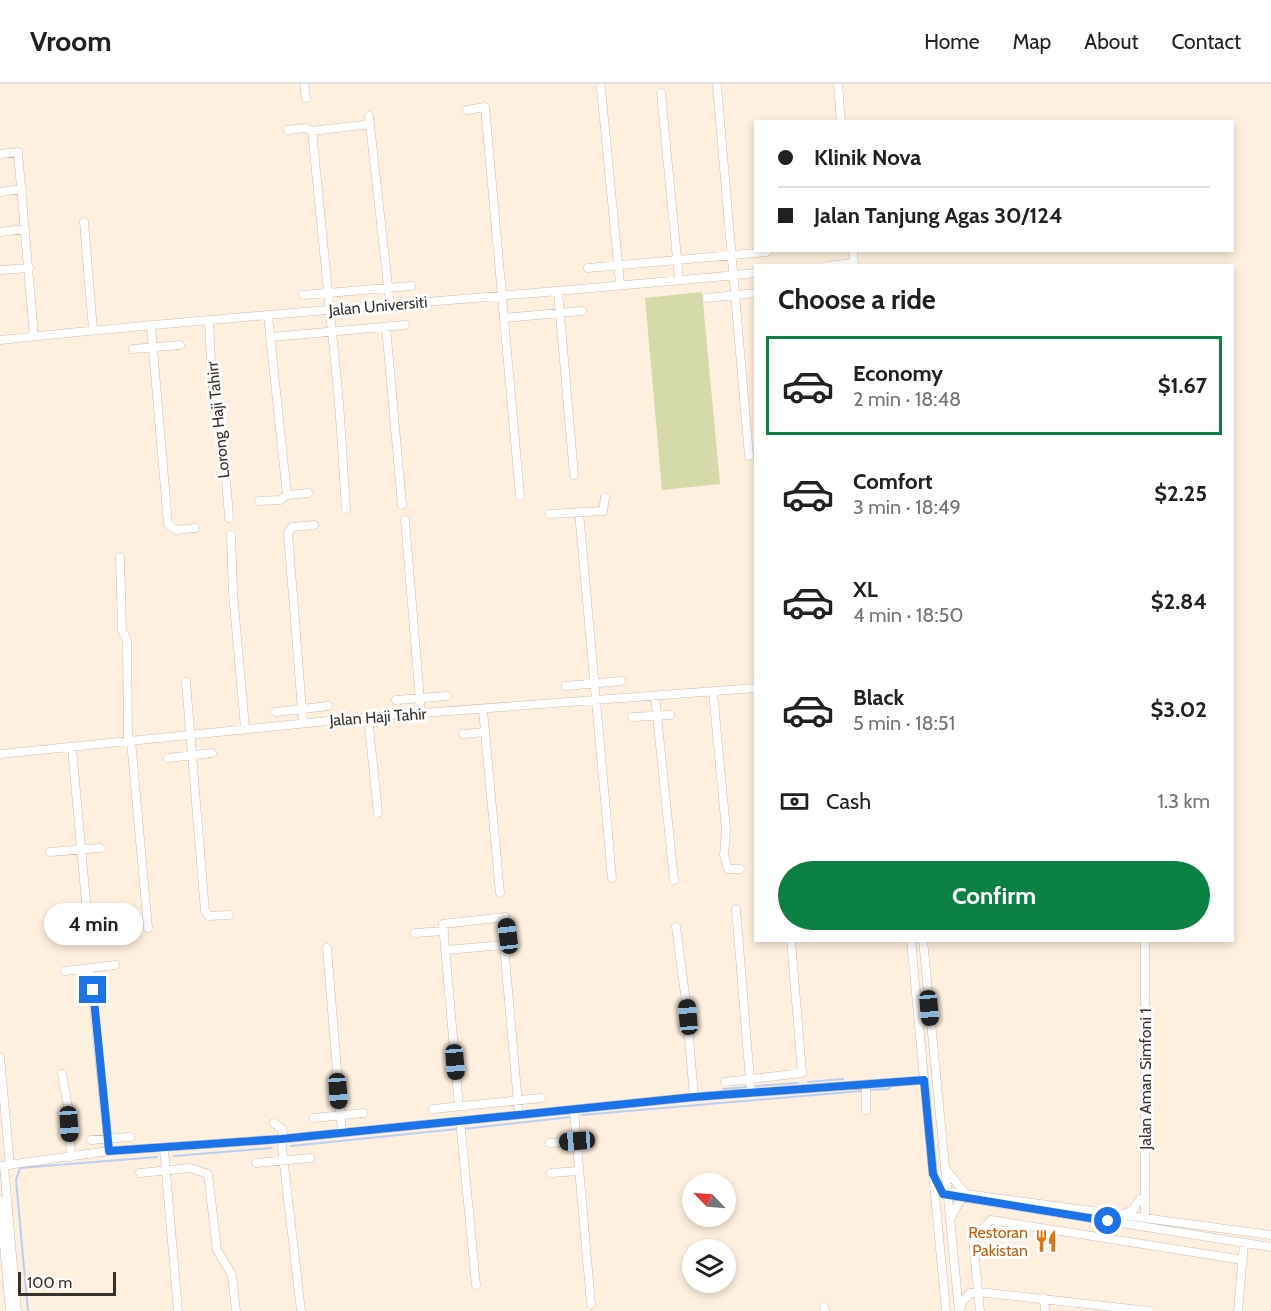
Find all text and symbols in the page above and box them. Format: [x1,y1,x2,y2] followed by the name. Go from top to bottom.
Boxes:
[30,24,112,58] text: Vroom
[924,29,980,54] text: Home
[1013,29,1051,54] text: Map
[1084,29,1138,54] text: About
[1171,29,1241,54] text: Contact
[814,144,921,171] text: Klinik Nova
[814,202,1063,229] text: Jalan Tanjung Agas 30/124
[778,283,936,316] text: Choose a ride
[327,292,428,320] street label: Jalan Universiti
[781,359,835,413] icon: car
[202,360,234,479] street label: Lorong Haji Tahirr
[853,360,943,387] text: Economy
[1158,372,1207,399] text: $1.67
[853,387,961,411] text: 2 min · 18:48
[781,467,835,521] icon: car
[853,468,932,495] text: Comfort
[1154,480,1207,507] text: $2.25
[853,495,961,519] text: 3 min · 18:49
[781,575,835,629] icon: car
[853,576,878,603] text: XL
[1151,588,1207,615] text: $2.84
[853,603,963,627] text: 4 min · 18:50
[781,683,835,737] icon: car
[853,684,904,711] text: Black
[1151,696,1207,723] text: $3.02
[328,704,428,730] street label: Jalan Haji Tahir
[853,711,955,735] text: 5 min · 18:51
[778,785,811,818] icon: cash
[826,788,871,815] text: Cash
[1158,789,1210,813] text: 1.3 km
[778,861,1210,930] button: Confirm
[44,903,142,945] callout: 4 min
[68,912,119,936] text: 4 min
[497,917,519,955] car
[79,976,106,1003] route end
[918,989,940,1027] car
[677,998,699,1036] car
[1136,1008,1155,1151] street label: Jalan Aman Simfoni 1
[444,1043,466,1081] car
[328,1072,348,1110] car
[59,1105,79,1143] car
[558,1131,596,1151] car
[682,1173,736,1227] north arrow
[682,1173,736,1293] map controls
[1094,1207,1121,1234] route start
[968,1223,1028,1260] place label: Restoran Pakistan
[1033,1228,1059,1254] restaurant icon: Restoran Pakistan
[682,1239,736,1293] button: layers
[18,1269,116,1296] scale bar
[27,1273,72,1292] text: 100 m

